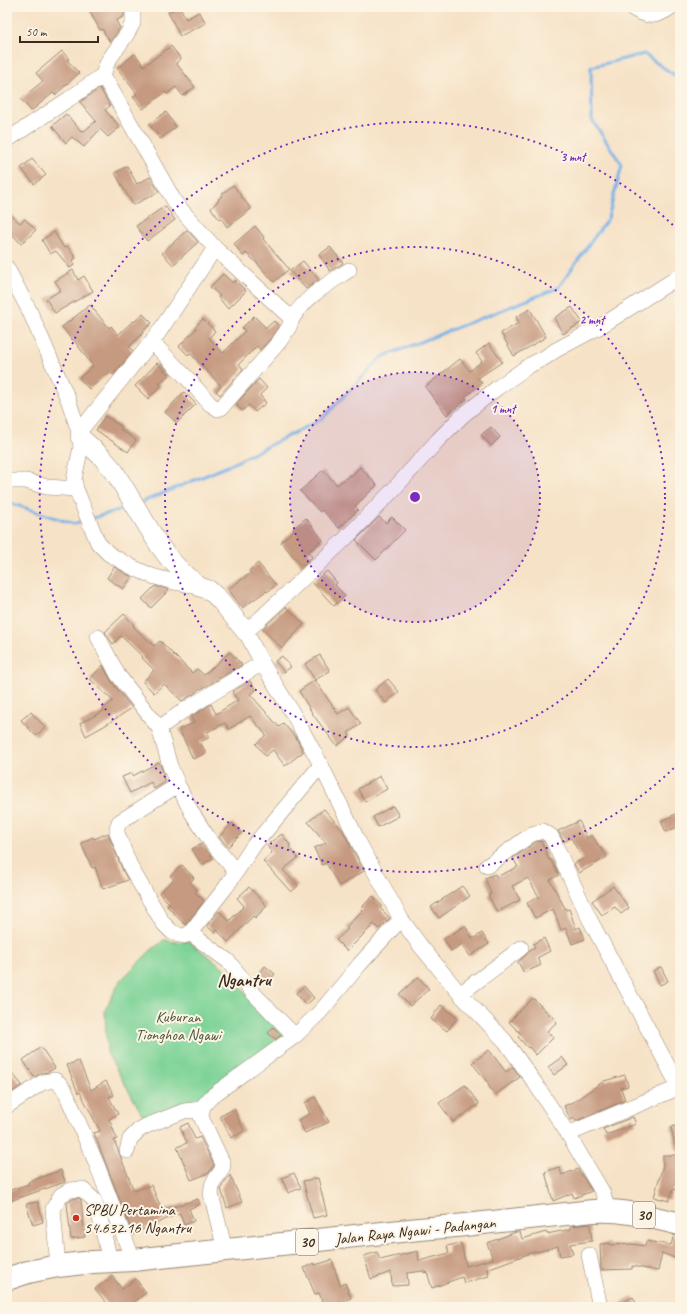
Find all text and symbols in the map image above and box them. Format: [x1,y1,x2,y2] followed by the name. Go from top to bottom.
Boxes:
[20,18,98,44] scale bar
[26,24,48,40] text: 50 m
[561,149,587,165] text: 3 mnt
[580,312,606,328] text: 2 mnt
[491,401,517,417] text: 1 mnt
[408,490,422,504] centre of rings
[217,969,273,991] district label: Ngantru
[135,1007,223,1045] park label: Kuburan Tionghoa Ngawi
[84,1200,192,1238] place label: SPBU Pertamina 54.632.16 Ngantru
[633,1202,655,1228] road number: 30
[71,1213,81,1223] marker: SPBU Pertamina 54.632.16 Ngantru
[333,1213,497,1249] street label: Jalan Raya Ngawi - Padangan
[296,1229,318,1255] road number: 30

